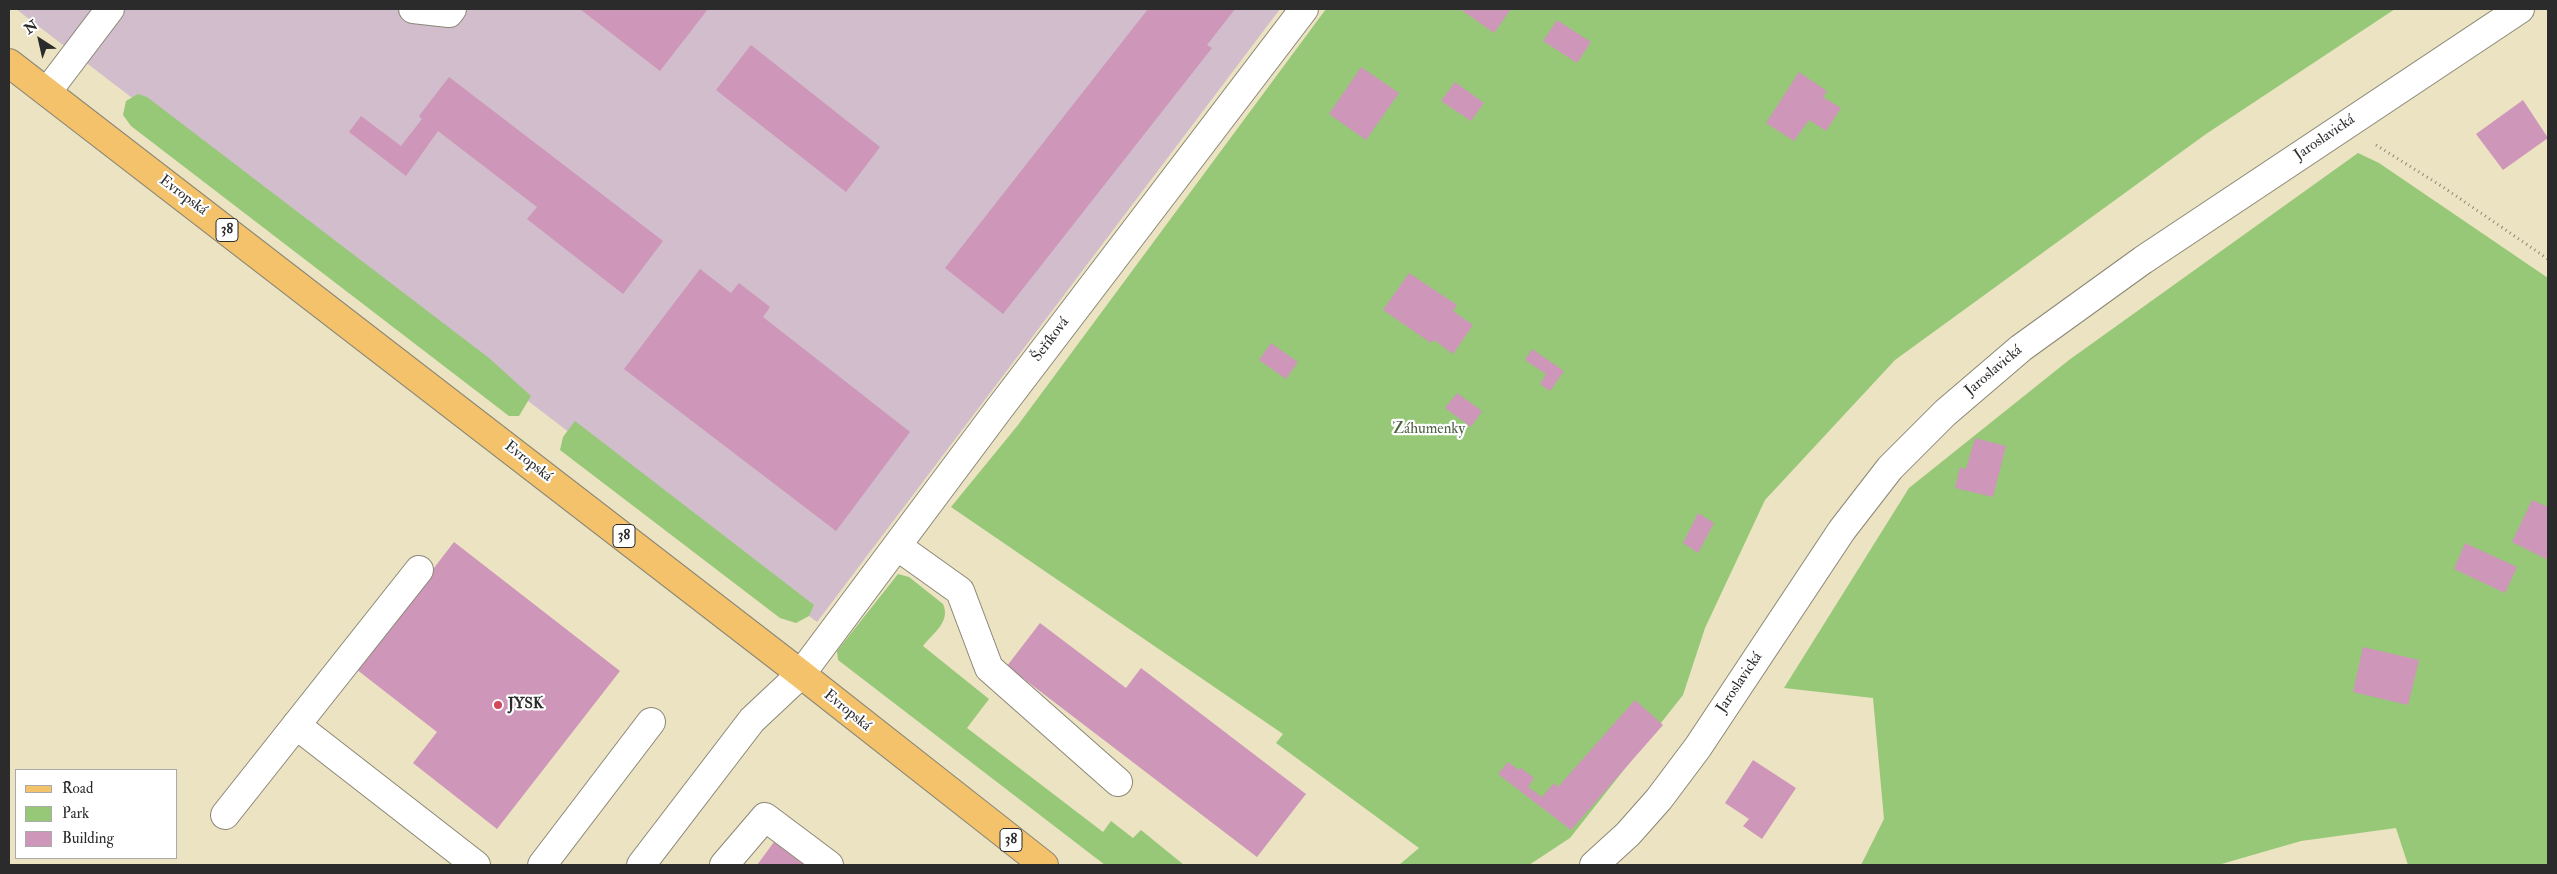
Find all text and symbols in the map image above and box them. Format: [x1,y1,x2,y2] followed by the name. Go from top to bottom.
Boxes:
[15,15,65,65] north arrow
[21,17,41,38] text: N
[2291,111,2359,165] street label: Jaroslavická
[155,172,211,220] street label: Evropská
[216,218,238,242] road number: 38
[1029,314,1073,366] street label: Šeříková
[1962,342,2026,400] street label: Jaroslavická
[1393,421,1465,439] park label: Záhumenky
[501,438,555,486] street label: Evropská
[613,524,635,548] road number: 38
[1713,649,1767,717] street label: Jaroslavická
[820,686,874,736] street label: Evropská
[508,696,543,714] place label: JYSK
[492,699,504,711] marker: JYSK
[15,769,178,859] legend
[62,779,93,798] text: Road
[62,804,89,823] text: Park
[1000,828,1022,852] road number: 38
[62,829,114,848] text: Building

